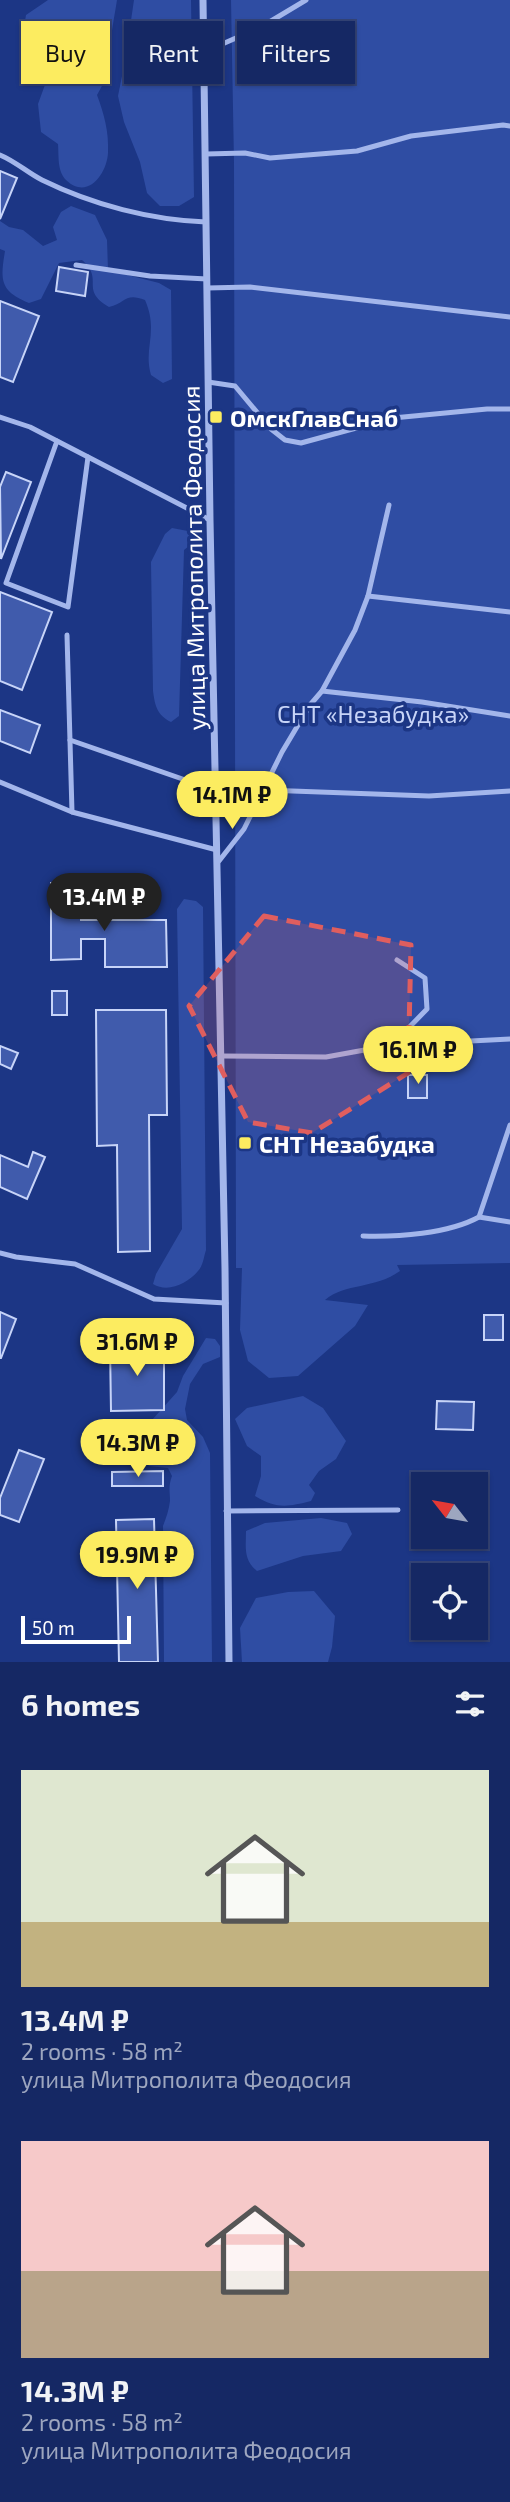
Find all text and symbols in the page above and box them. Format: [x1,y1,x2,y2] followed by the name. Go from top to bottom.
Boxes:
[21,21,110,84] chip: Buy
[124,21,223,84] chip: Rent
[237,21,355,84] chip: Filters
[175,385,212,731] street label: улица Митрополита Феодосия
[230,403,398,432] place label: ОмскГлавСнаб
[208,409,224,425] marker: ОмскГлавСнаб
[277,699,469,729] park label: СНТ «Незабудка»
[167,772,297,831] pin: 14.1M ₽
[193,780,271,808] text: 14.1M ₽
[39,874,169,933] pin: 13.4M ₽
[63,882,145,910] text: 13.4M ₽
[353,1026,483,1086] pin: 16.1M ₽
[379,1035,457,1063] text: 16.1M ₽
[259,1129,435,1158] place label: СНТ Незабудка
[237,1135,253,1151] marker: СНТ Незабудка
[72,1318,202,1378] pin: 31.6M ₽
[96,1327,178,1355] text: 31.6M ₽
[73,1420,203,1479] pin: 14.3M ₽
[97,1428,179,1456] text: 14.3M ₽
[411,1472,488,1549] north arrow
[411,1472,488,1640] map controls
[72,1532,202,1591] pin: 19.9M ₽
[96,1540,178,1568] text: 19.9M ₽
[411,1563,488,1640] button: locate
[21,1613,131,1645] scale bar
[32,1616,75,1639] text: 50 m
[451,1685,489,1723] icon: filters
[21,1686,140,1722] text: 6 homes
[192,1816,318,1942] icon: home
[21,2001,129,2037] text: 13.4M ₽
[21,2037,183,2065] text: 2 rooms · 58 m²
[21,2065,352,2093] text: улица Митрополита Феодосия
[192,2187,318,2313] icon: home
[21,2372,129,2408] text: 14.3M ₽
[21,2408,183,2436] text: 2 rooms · 58 m²
[21,2436,352,2464] text: улица Митрополита Феодосия

